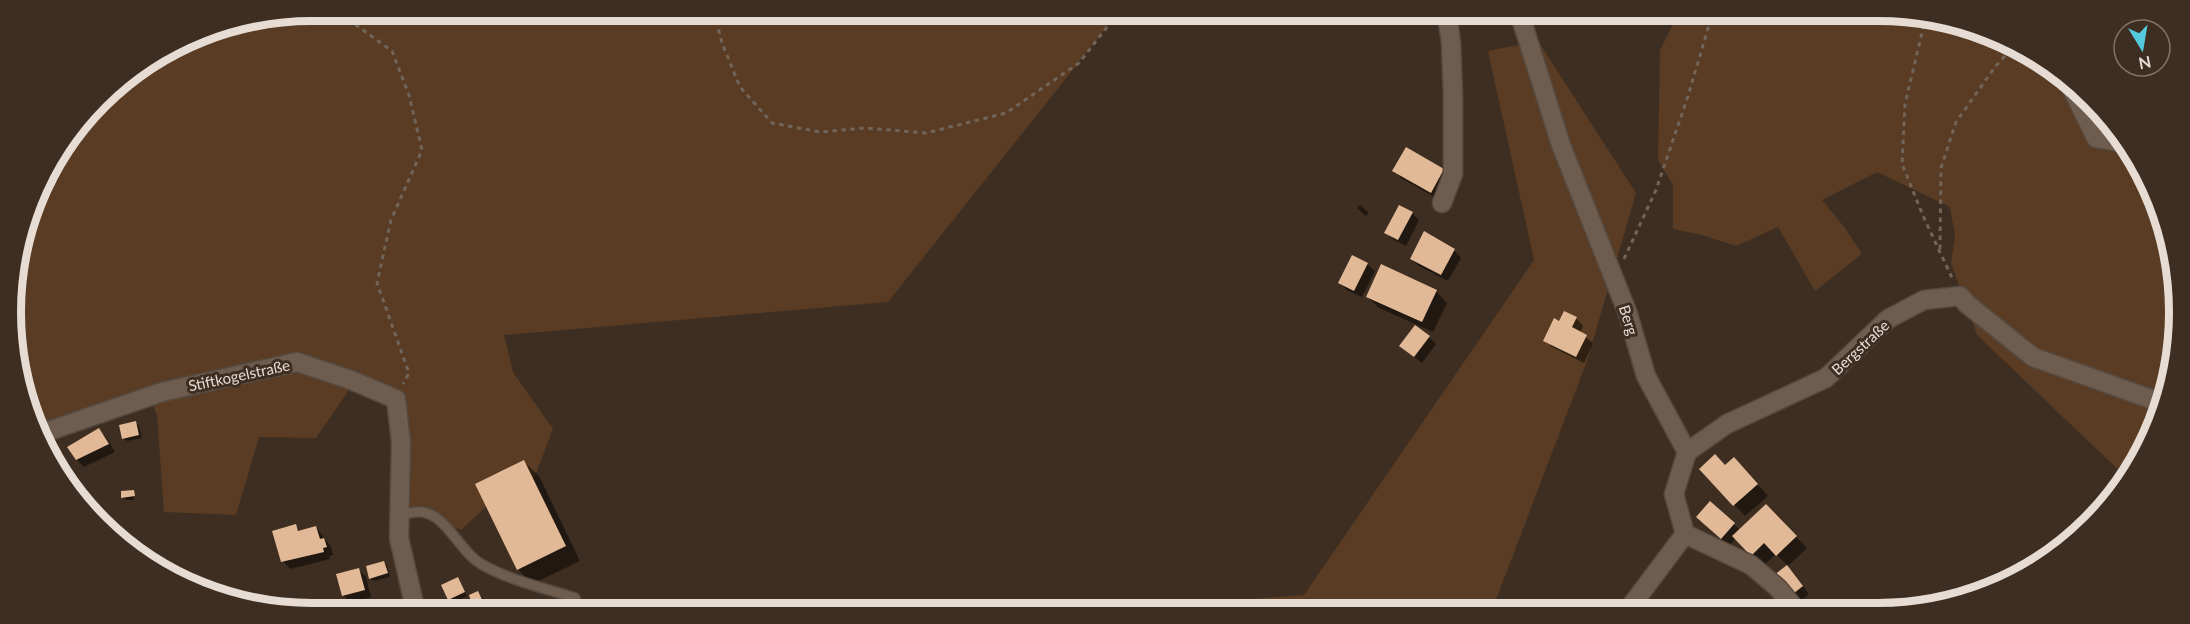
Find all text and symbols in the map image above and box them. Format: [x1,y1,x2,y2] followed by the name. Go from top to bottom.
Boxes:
[2112,18,2172,78] north arrow
[2137,53,2153,74] text: N
[1616,303,1642,338] street label: Berg
[1828,316,1892,378] street label: Bergstraße
[187,355,292,395] street label: Stiftkogelstraße

